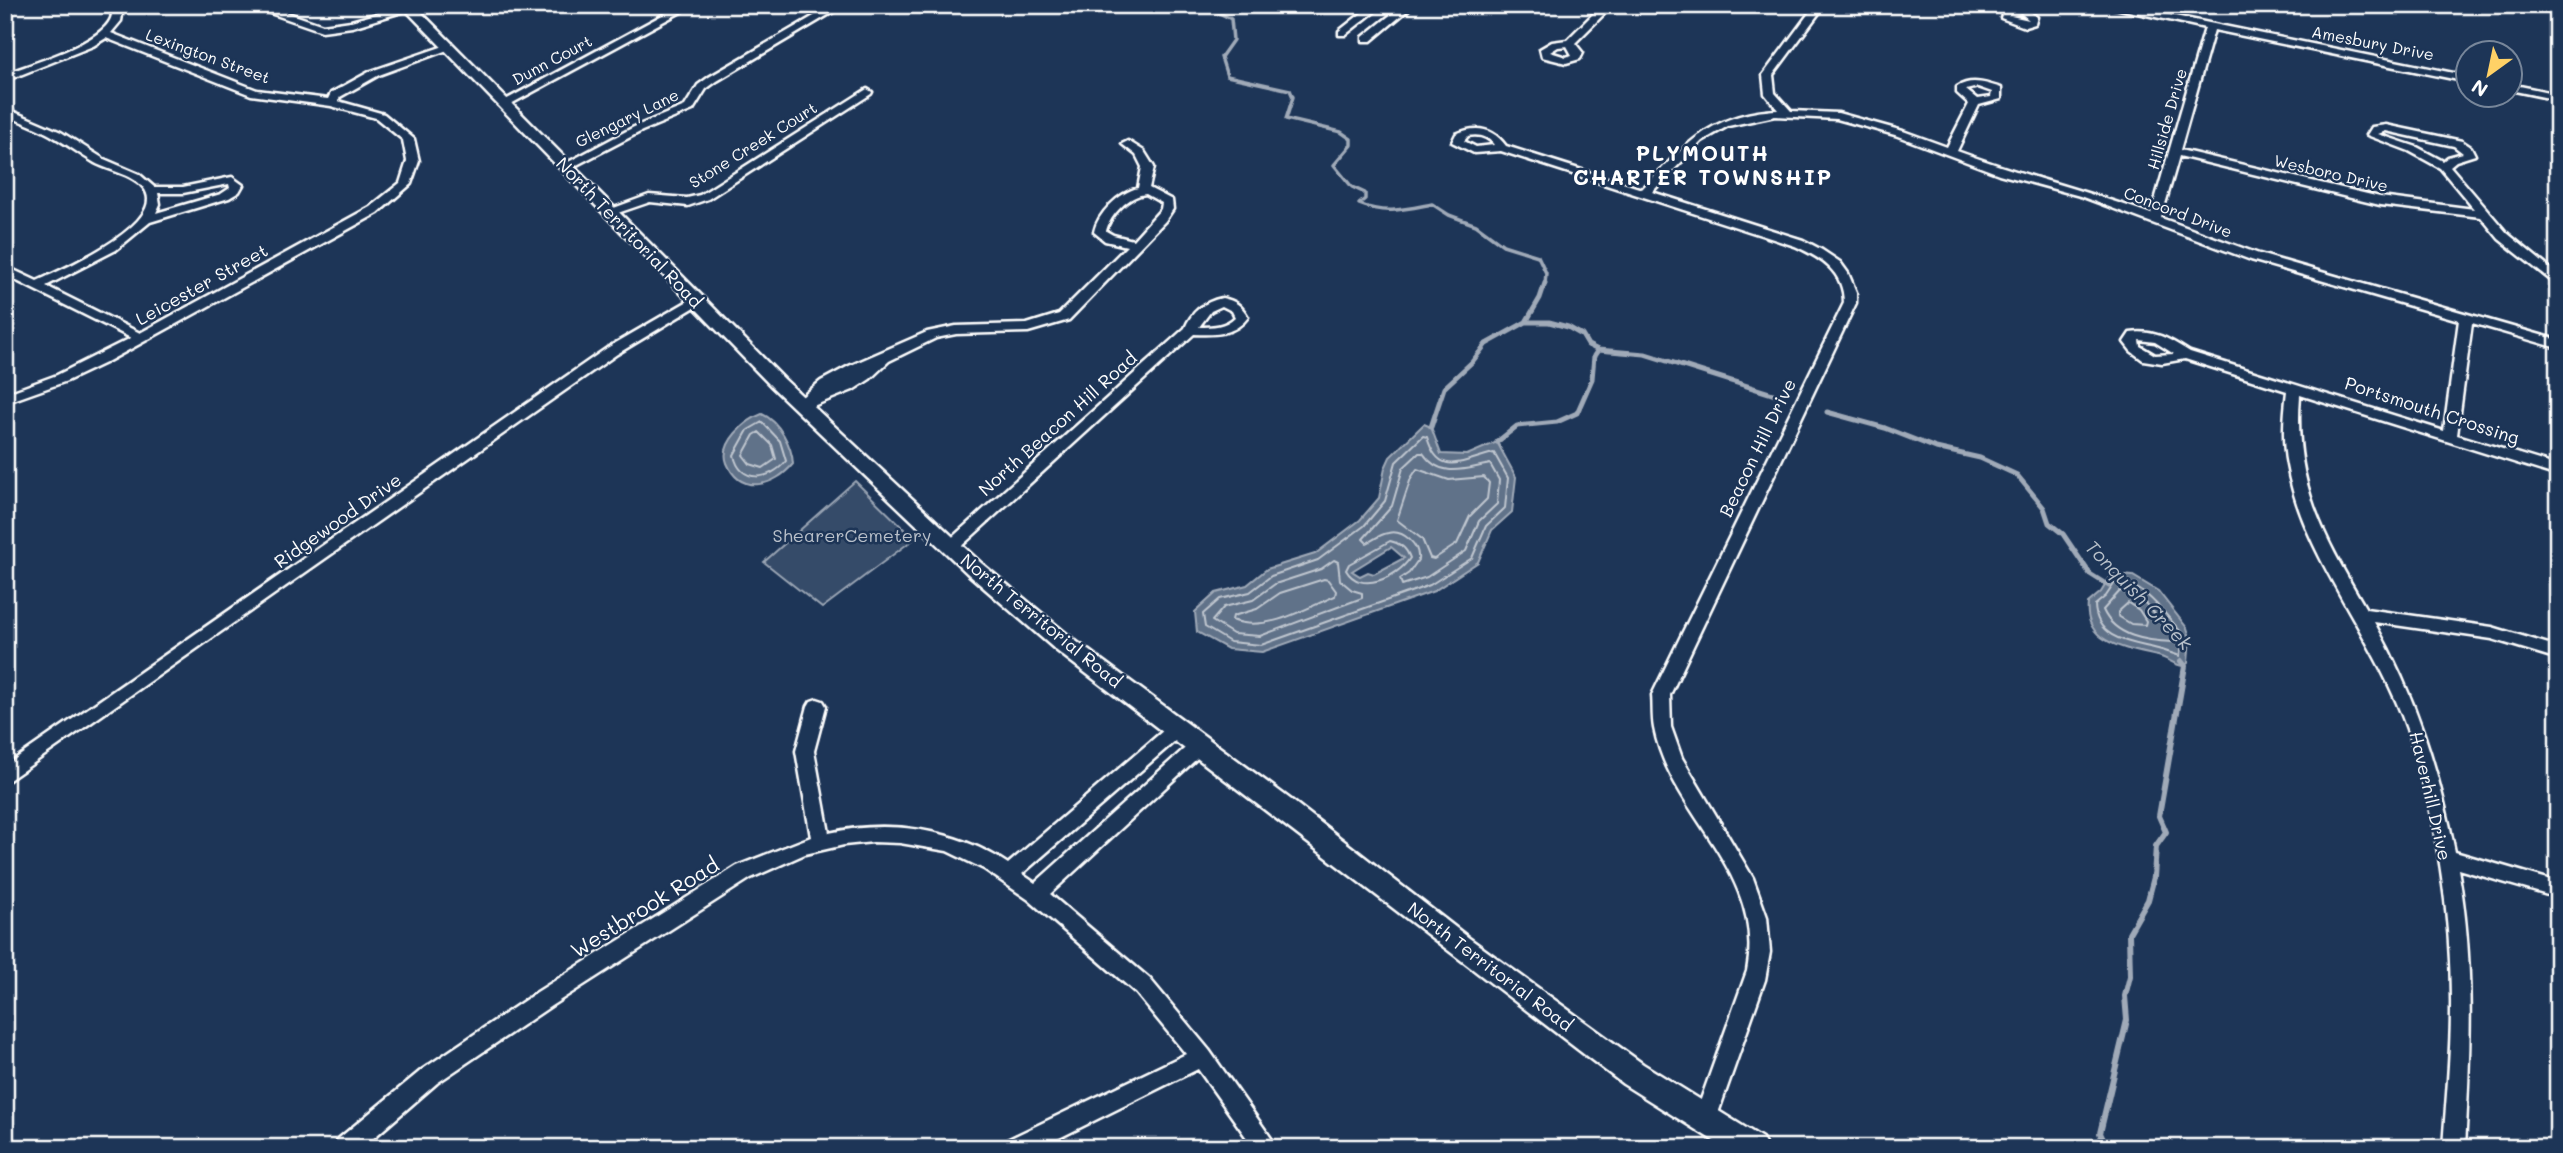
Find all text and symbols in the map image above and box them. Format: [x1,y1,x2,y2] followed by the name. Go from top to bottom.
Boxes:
[2310,20,2436,65] street label: Amesbury Drive
[143,23,273,88] street label: Lexington Street
[508,30,595,89] street label: Dunn Court
[2454,38,2524,108] north arrow
[2142,66,2191,172] street label: Hillside Drive
[2467,74,2492,103] text: N
[572,83,682,152] street label: Glengary Lane
[685,97,821,192] street label: Stone Creek Court
[1573,139,1833,190] district label: PLYMOUTH CHARTER TOWNSHIP
[2272,149,2390,196] street label: Wesboro Drive
[551,152,708,313] street label: North Territorial Road
[2121,181,2235,242] street label: Concord Drive
[131,238,272,330] street label: Leicester Street
[973,346,1142,501] street label: North Beacon Hill Road
[2342,371,2523,450] street label: Portsmouth Crossing
[1713,374,1801,521] street label: Beacon Hill Drive
[269,467,406,573] street label: Ridgewood Drive
[773,523,931,547] park label: ShearerCemetery
[2081,534,2199,656] water label: Tonquish Creek
[956,548,1127,693] street label: North Territorial Road
[2404,729,2457,863] street label: Haverhill Drive
[565,850,723,963] street label: Westbrook Road
[1403,896,1578,1036] street label: North Territorial Road

